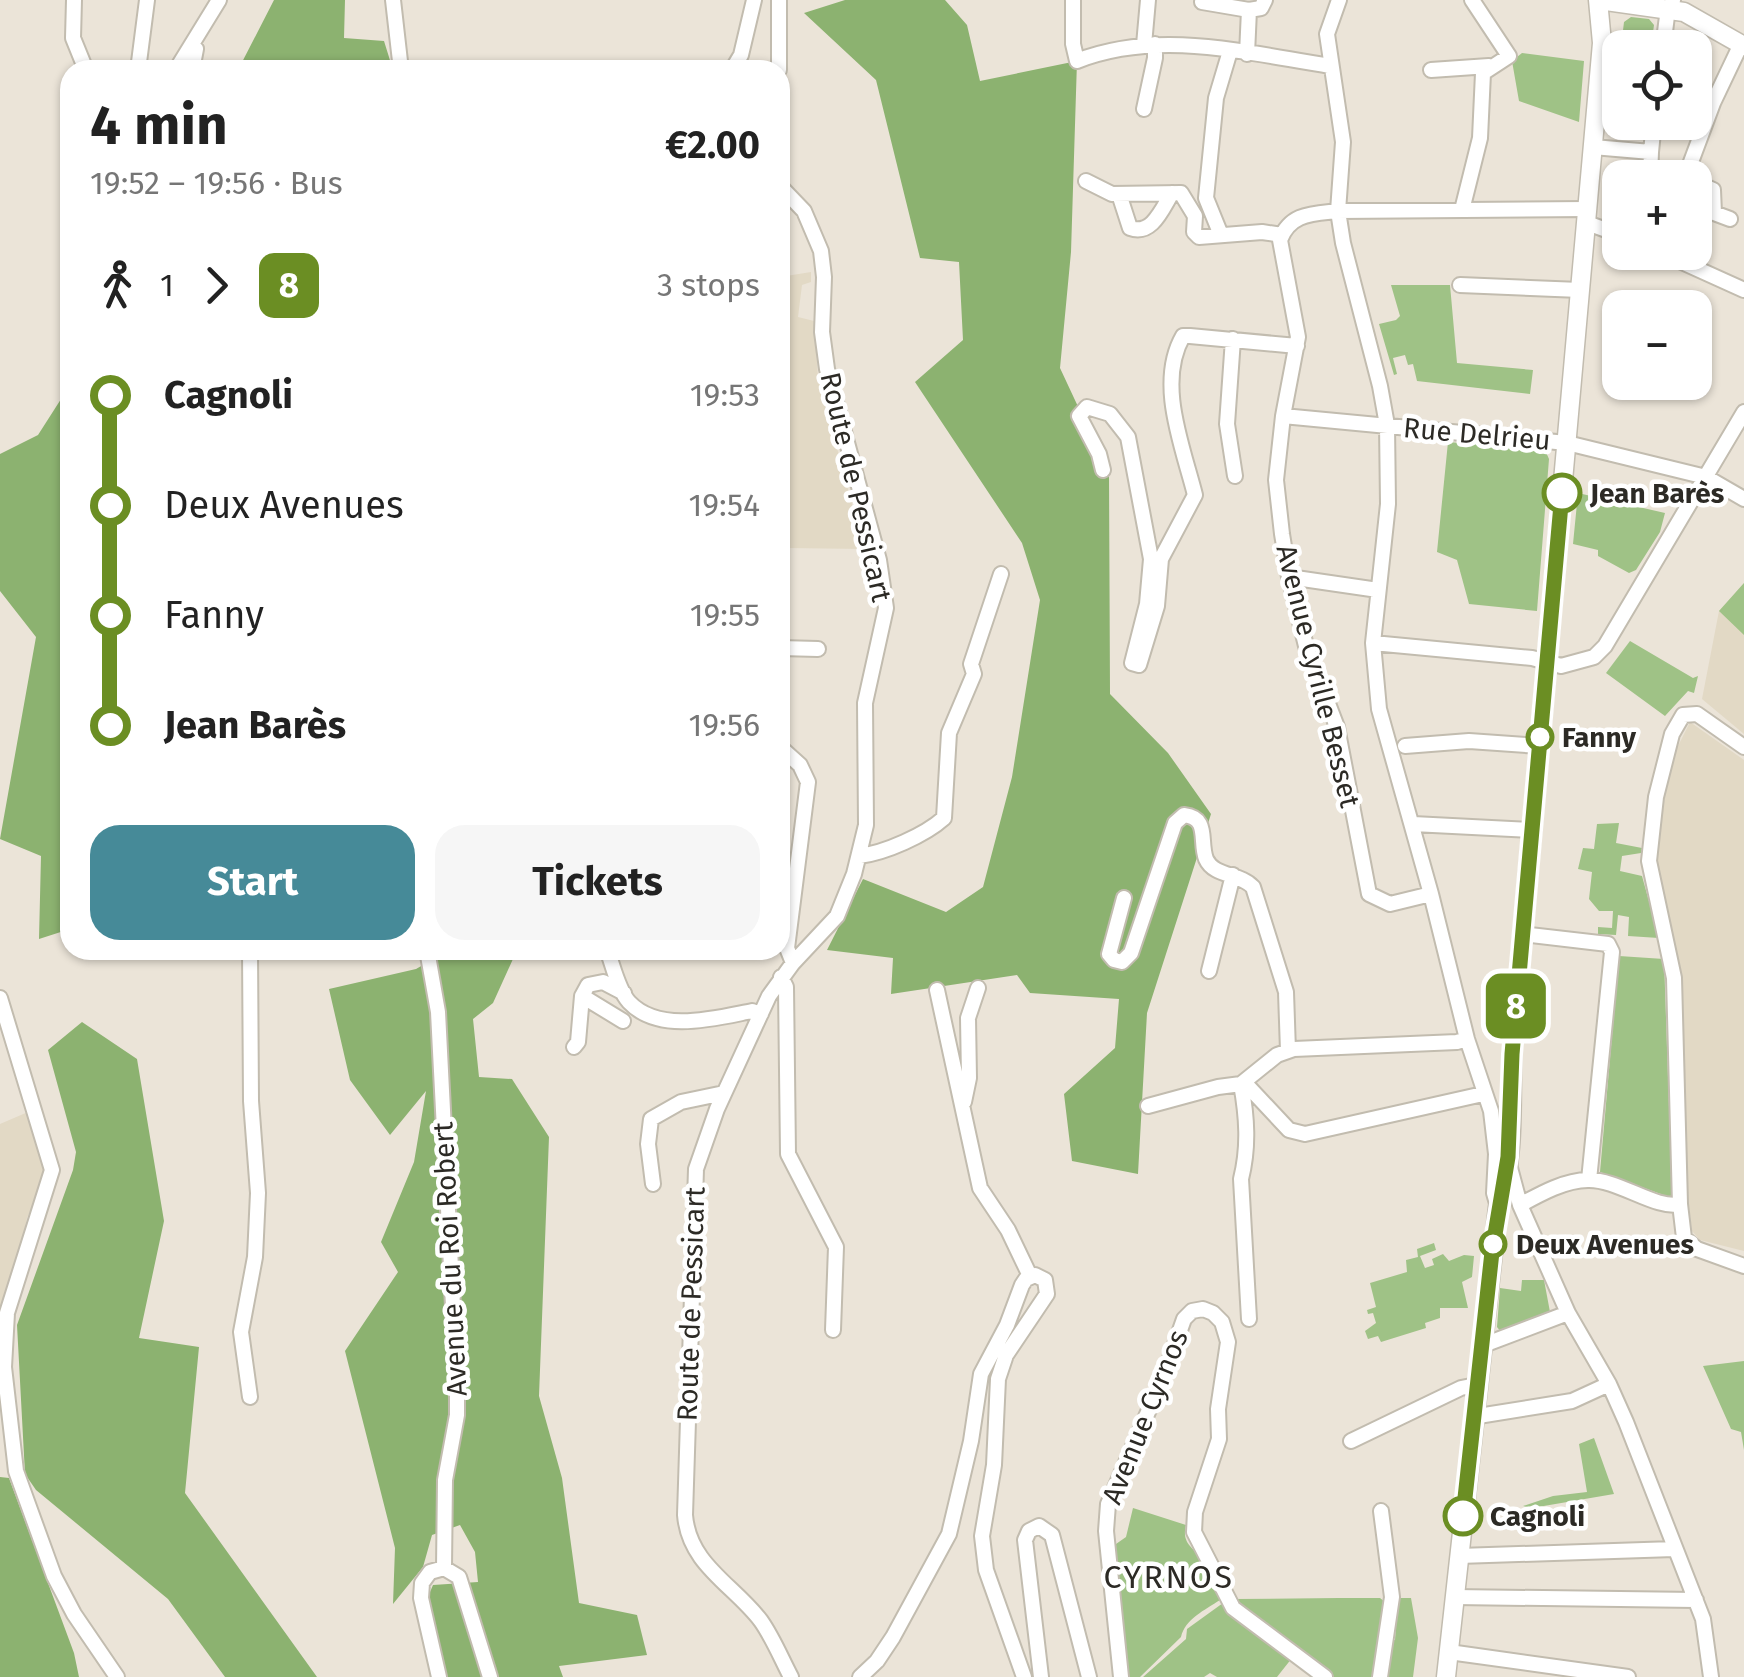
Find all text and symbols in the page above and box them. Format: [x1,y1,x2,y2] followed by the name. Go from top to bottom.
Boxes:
[1602,30,1712,400] map controls
[1602,30,1712,140] button: locate
[90,93,228,159] text: 4 min
[665,122,760,168] text: €2.00
[1602,160,1712,270] button: +
[90,164,343,202] text: 19:52 – 19:56 · Bus
[90,258,145,313] icon: walk
[189,258,244,313] icon: forward
[279,264,299,306] text: 8
[160,266,174,304] text: 1
[657,266,760,304] text: 3 stops
[1602,290,1712,400] button: −
[814,369,899,606] street label: Route de Pessicart
[164,372,293,418] text: Cagnoli
[690,376,760,414] text: 19:53
[1402,411,1552,457] street label: Rue Delrieu
[1543,474,1581,512] marker: Jean Barès
[1589,477,1724,510] place label: Jean Barès
[164,482,404,528] text: Deux Avenues
[688,486,760,524] text: 19:54
[1269,541,1367,812] street label: Avenue Cyrille Besset
[164,592,264,638] text: Fanny
[690,596,760,634] text: 19:55
[164,702,346,748] text: Jean Barès
[688,706,760,744] text: 19:56
[1562,721,1636,754] place label: Fanny
[1527,724,1553,750] marker: Fanny
[90,825,415,940] button: Start
[435,825,760,940] button: Tickets
[1484,974,1548,1038] line badge: 8
[1506,985,1526,1027] text: 8
[426,1120,474,1397] street label: Avenue du Roi Robert
[670,1185,712,1422] street label: Route de Pessicart
[1516,1228,1694,1261] place label: Deux Avenues
[1480,1231,1506,1257] marker: Deux Avenues
[1095,1325,1195,1509] street label: Avenue Cyrnos
[1444,1497,1482,1535] marker: Cagnoli
[1490,1500,1585,1533] place label: Cagnoli
[1104,1558,1234,1596] district label: CYRNOS

